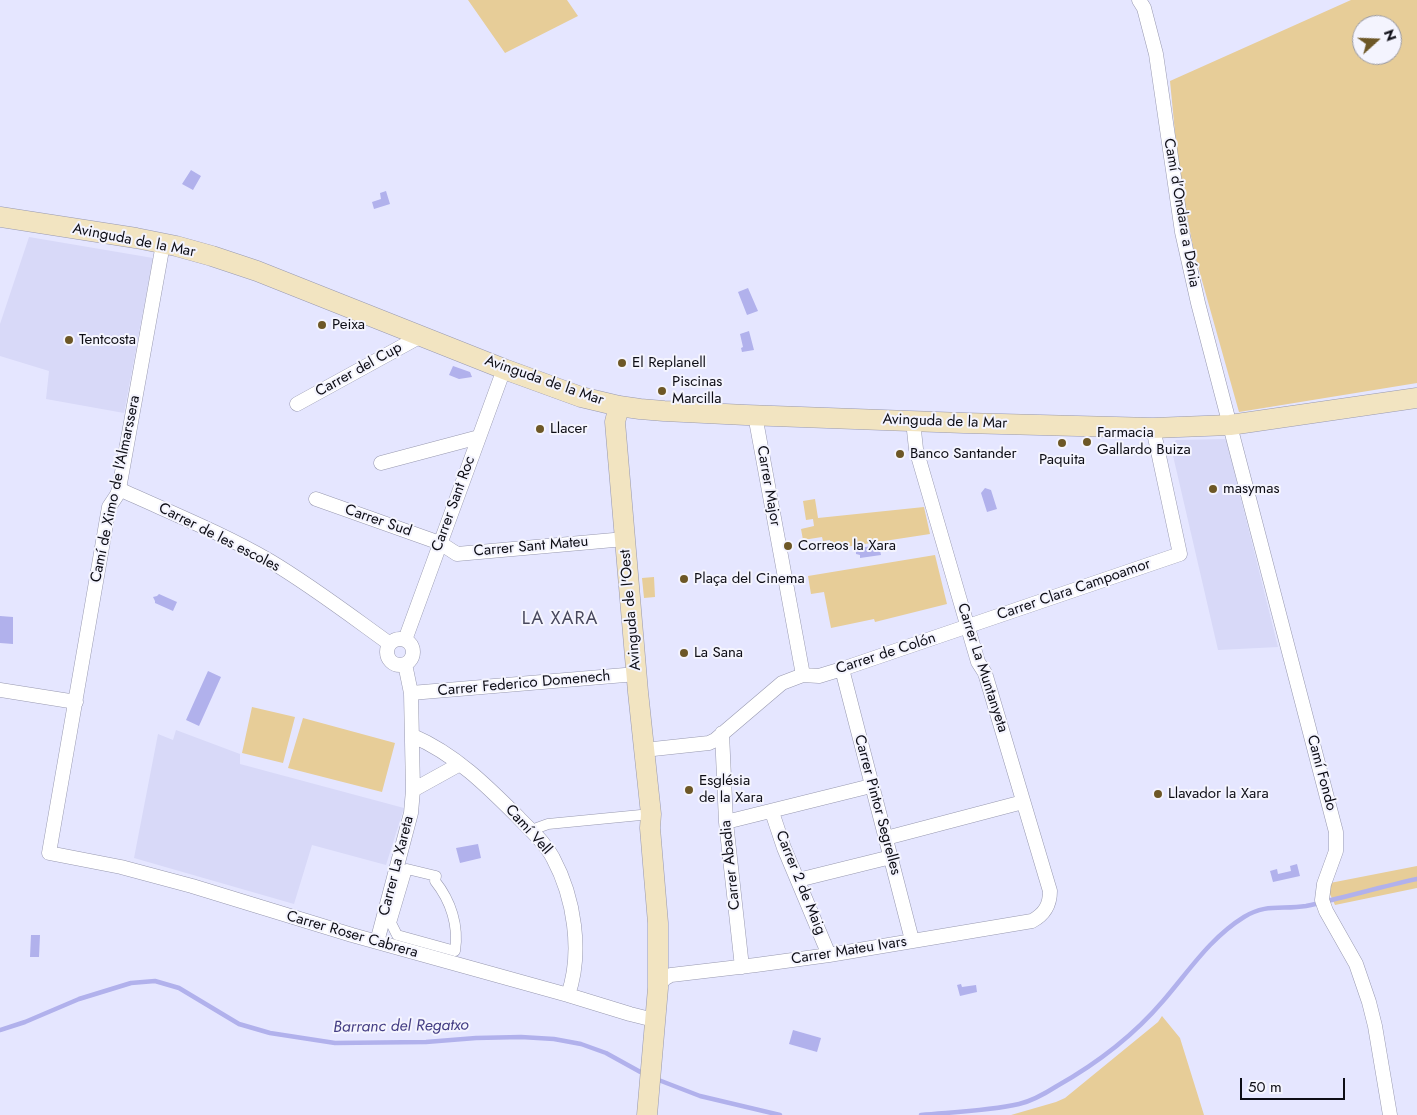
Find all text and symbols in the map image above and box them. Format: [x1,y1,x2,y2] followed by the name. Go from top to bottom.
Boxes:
[1352,15,1402,65] north arrow
[1379,27,1401,44] text: N
[1159,137,1203,289] street label: Camí d’Ondara a Dénia
[71,220,197,262] street label: Avinguda de la Mar
[332,316,365,334] place label: Peixa
[316,319,328,331] marker: Peixa
[79,331,136,349] place label: Tentcosta
[63,334,75,346] marker: Tentcosta
[313,339,405,401] street label: Carrer del Cup
[482,352,606,410] street label: Avinguda de la Mar
[632,354,706,372] place label: El Replanell
[616,357,628,369] marker: El Replanell
[672,373,722,408] place label: Piscinas Marcilla
[656,385,668,397] marker: Piscinas Marcilla
[87,394,145,584] street label: Camí de Ximo de l'Almarssera
[882,411,1008,433] street label: Avinguda de la Mar
[550,420,587,438] place label: Llacer
[534,423,546,435] marker: Llacer
[1097,424,1191,459] place label: Farmacia Gallardo Buiza
[1081,436,1093,448] marker: Farmacia Gallardo Buiza
[1056,437,1068,449] marker: Paquita
[752,444,784,528] street label: Carrer Major
[910,445,1017,463] place label: Banco Santander
[894,448,906,460] marker: Banco Santander
[1039,451,1085,469] place label: Paquita
[428,454,480,554] street label: Carrer Sant Roc
[1223,480,1279,498] place label: masymas
[1207,483,1219,495] marker: masymas
[155,500,283,576] street label: Carrer de les escoles
[342,501,414,541] street label: Carrer Sud
[473,533,589,561] street label: Carrer Sant Mateu
[798,537,896,555] place label: Correos la Xara
[782,540,794,552] marker: Correos la Xara
[617,549,645,671] street label: Avinguda de l'Oest
[995,555,1153,625] street label: Carrer Clara Campoamor
[694,570,805,588] place label: Plaça del Cinema
[678,573,690,585] marker: Plaça del Cinema
[953,601,1011,735] street label: Carrer La Muntanyeta
[521,609,599,631] district label: LA XARA
[834,629,938,679] street label: Carrer de Colón
[694,644,743,662] place label: La Sana
[678,647,690,659] marker: La Sana
[437,667,611,701] street label: Carrer Federico Domenech
[850,733,904,877] street label: Carrer Pintor Segrelles
[1302,733,1340,813] street label: Camí Fondo
[699,772,763,807] place label: Església de la Xara
[683,784,695,796] marker: Església de la Xara
[1168,785,1269,803] place label: Llavador la Xara
[1152,788,1164,800] marker: Llavador la Xara
[501,801,555,859] street label: Camí Vell
[376,814,418,918] street label: Carrer La Xareta
[717,819,745,911] street label: Carrer Abadia
[771,828,829,938] street label: Carrer 2 de Maig
[284,908,420,962] street label: Carrer Roser Cabrera
[790,933,908,969] street label: Carrer Mateu Ivars
[333,1016,469,1038] water label: Barranc del Regatxo
[1242,1068,1347,1100] scale bar
[1248,1076,1282,1098] text: 50 m

